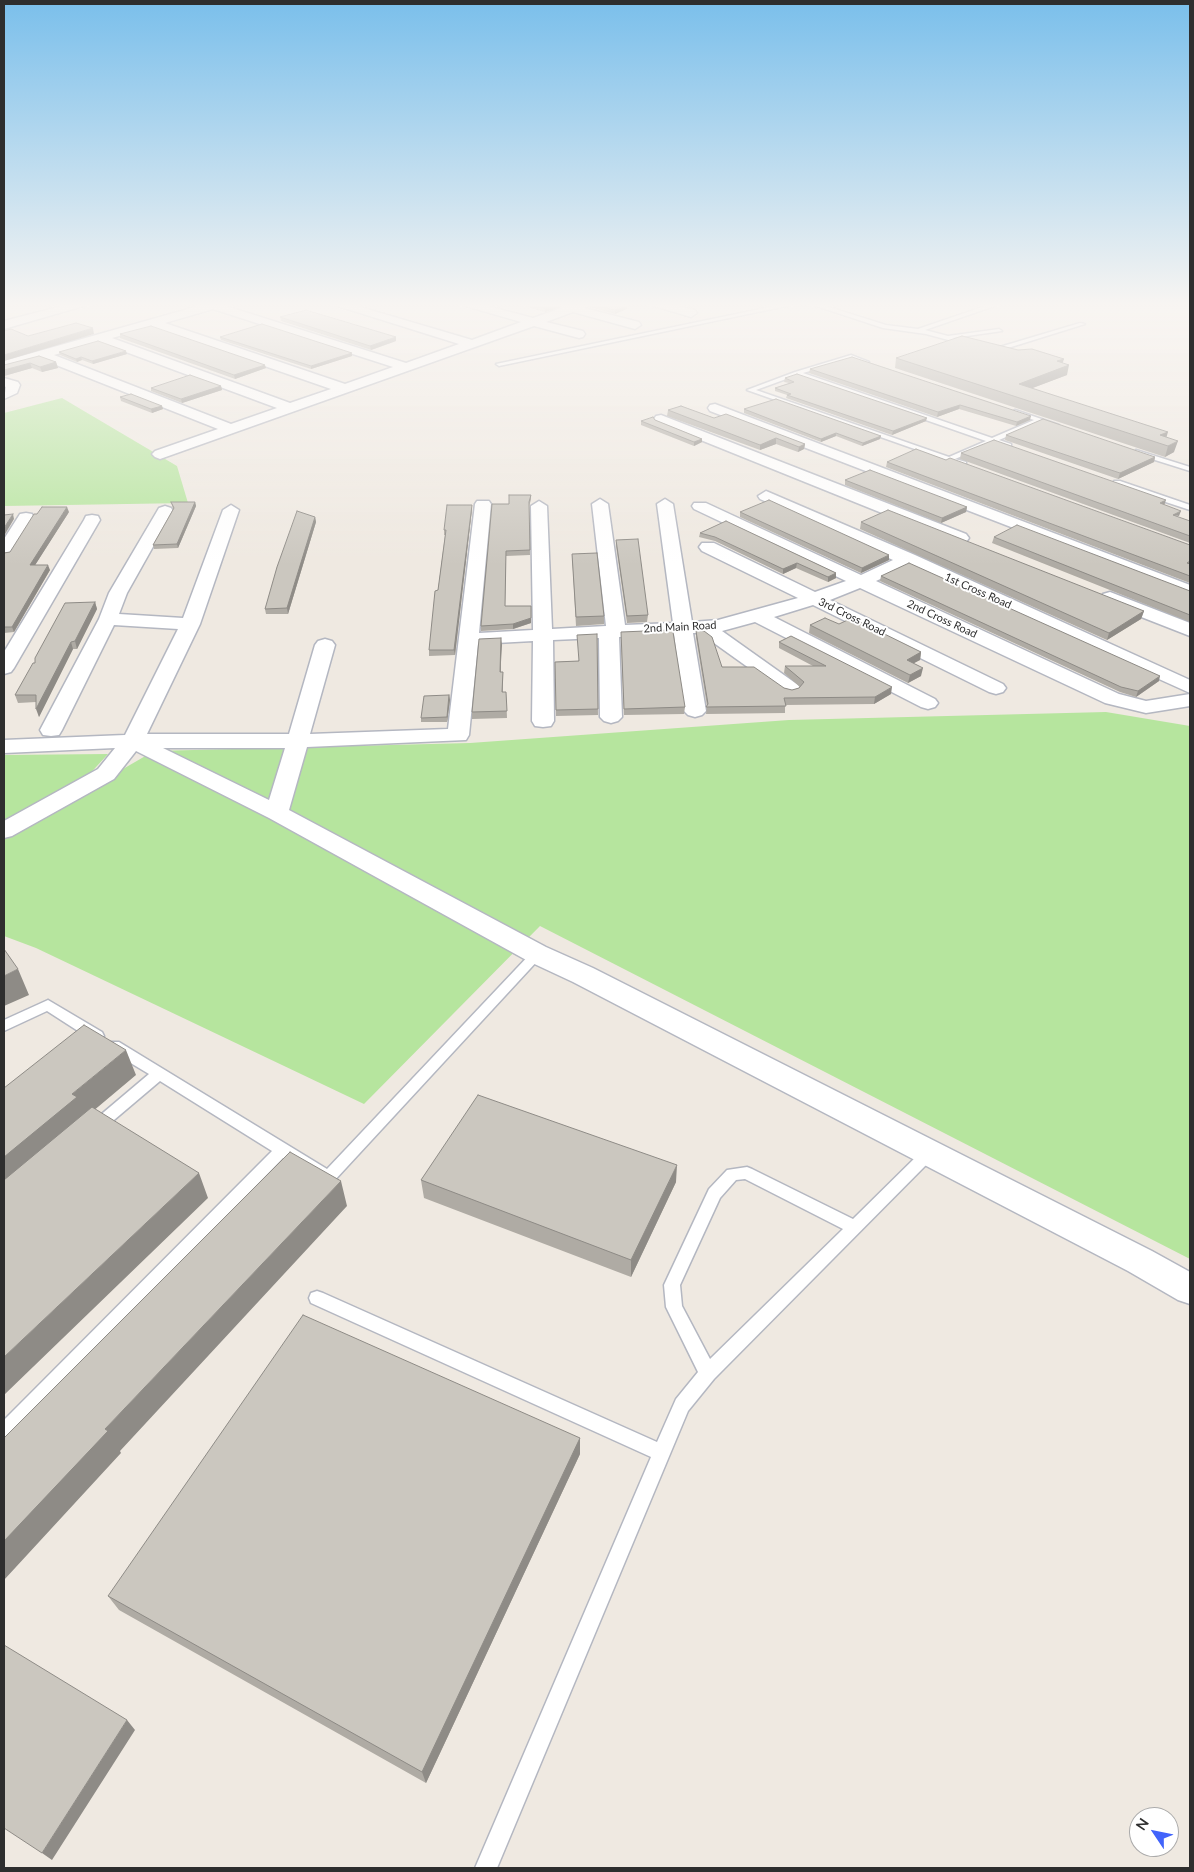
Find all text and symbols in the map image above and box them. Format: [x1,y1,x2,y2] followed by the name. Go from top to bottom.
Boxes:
[942,570,1014,612] street label: 1st Cross Road
[816,595,888,639] street label: 3rd Cross Road
[905,597,979,641] street label: 2nd Cross Road
[643,618,717,636] street label: 2nd Main Road
[1129,1807,1179,1857] north arrow
[1132,1815,1152,1833] text: N

